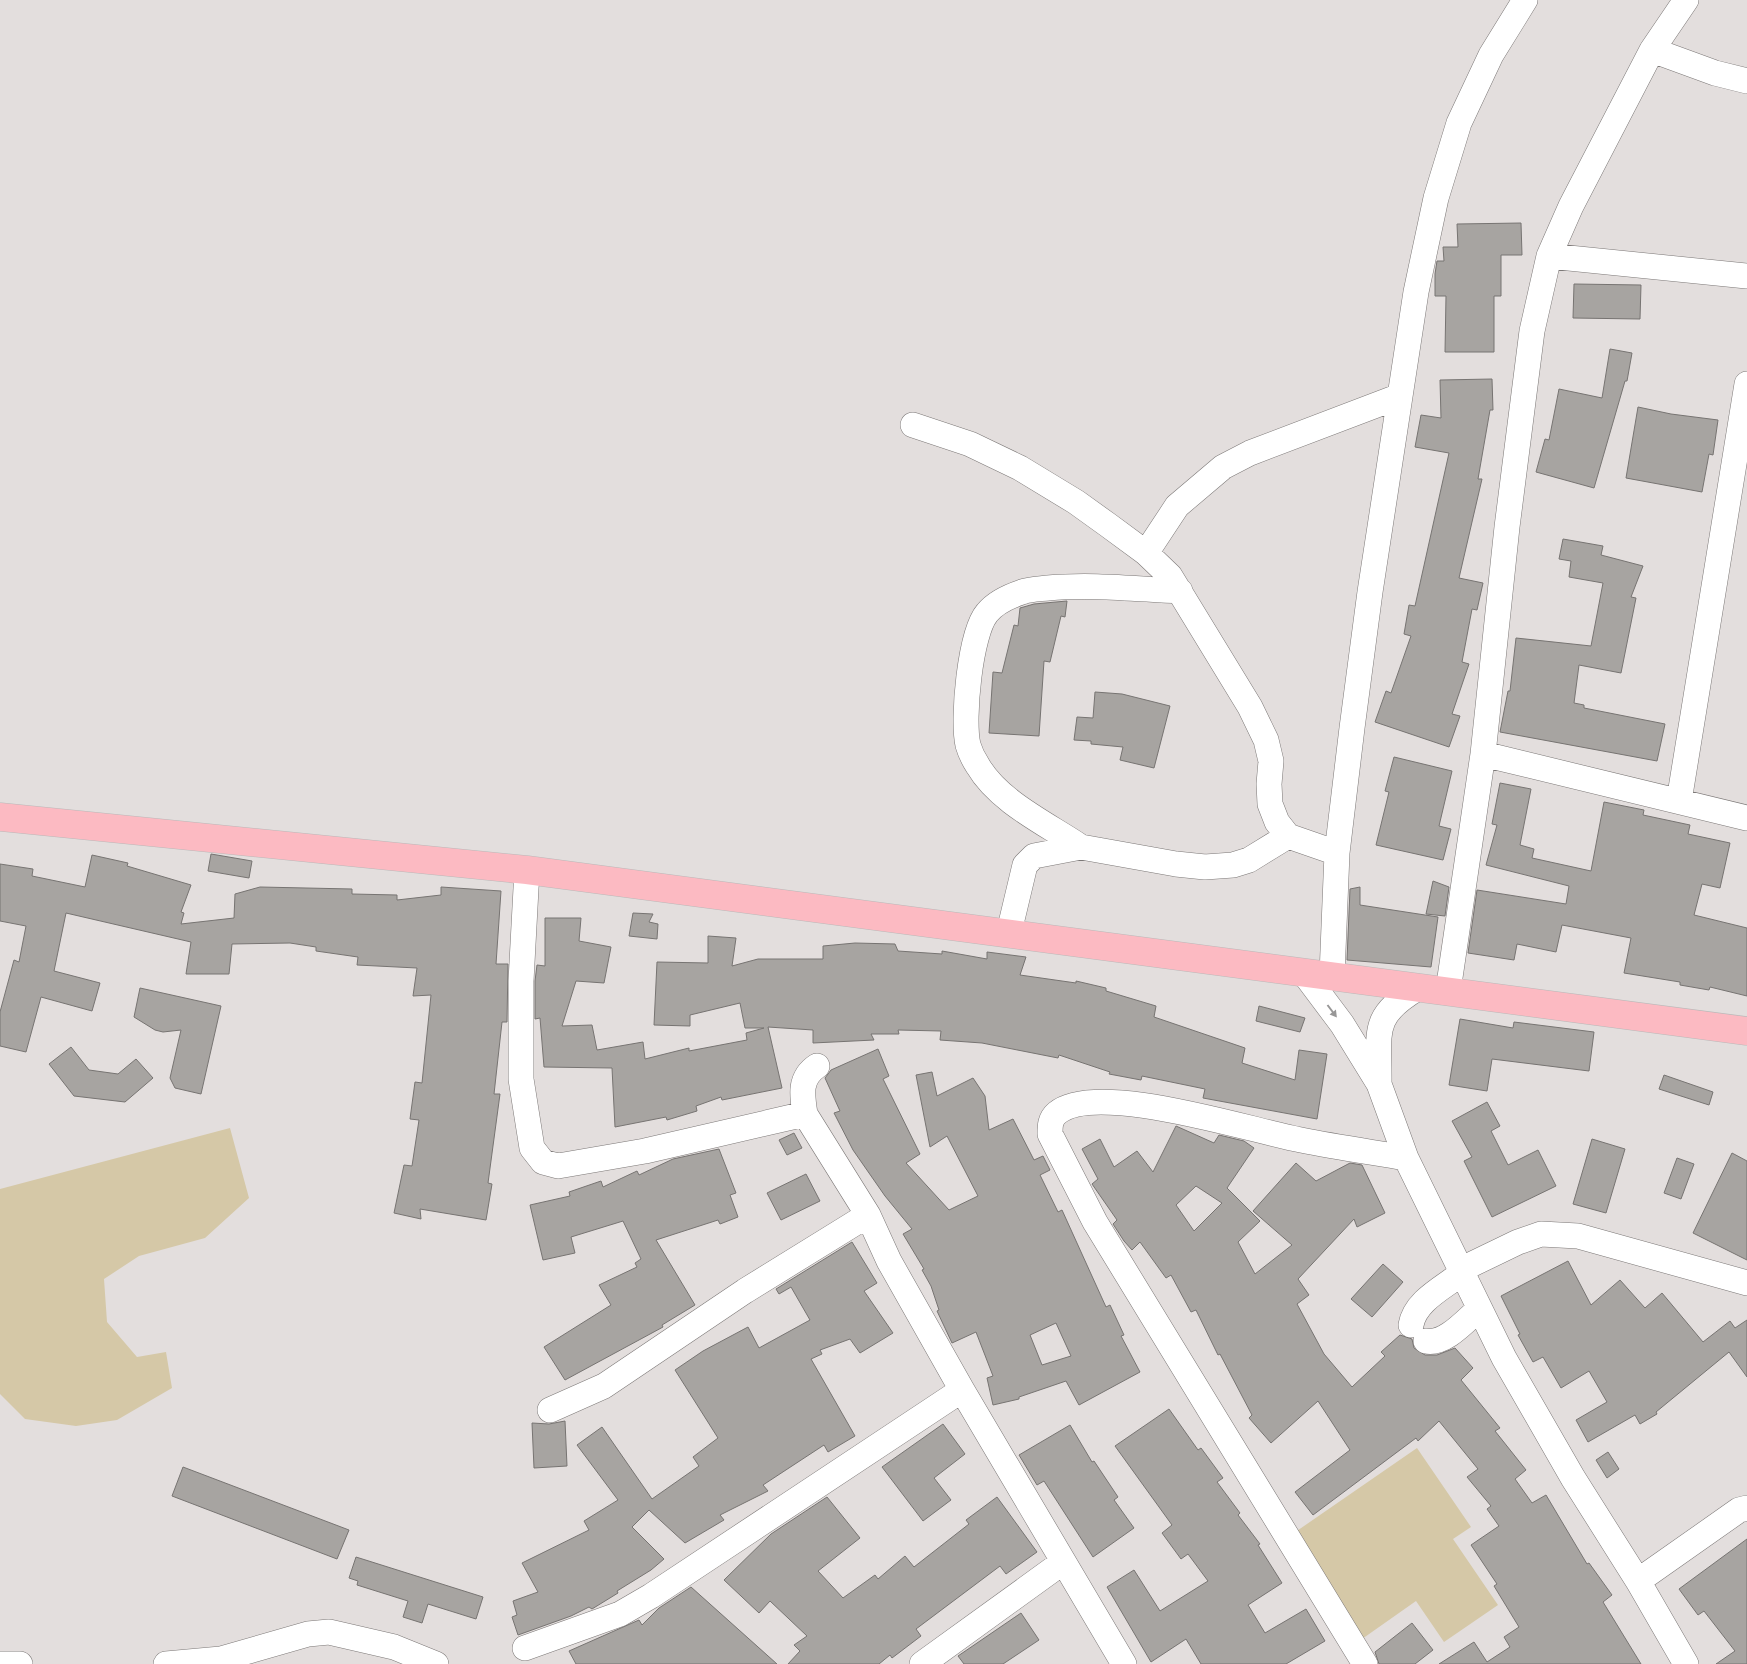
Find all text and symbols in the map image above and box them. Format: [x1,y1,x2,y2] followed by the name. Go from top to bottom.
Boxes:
[1327,1004,1338,1017] one-way arrow

